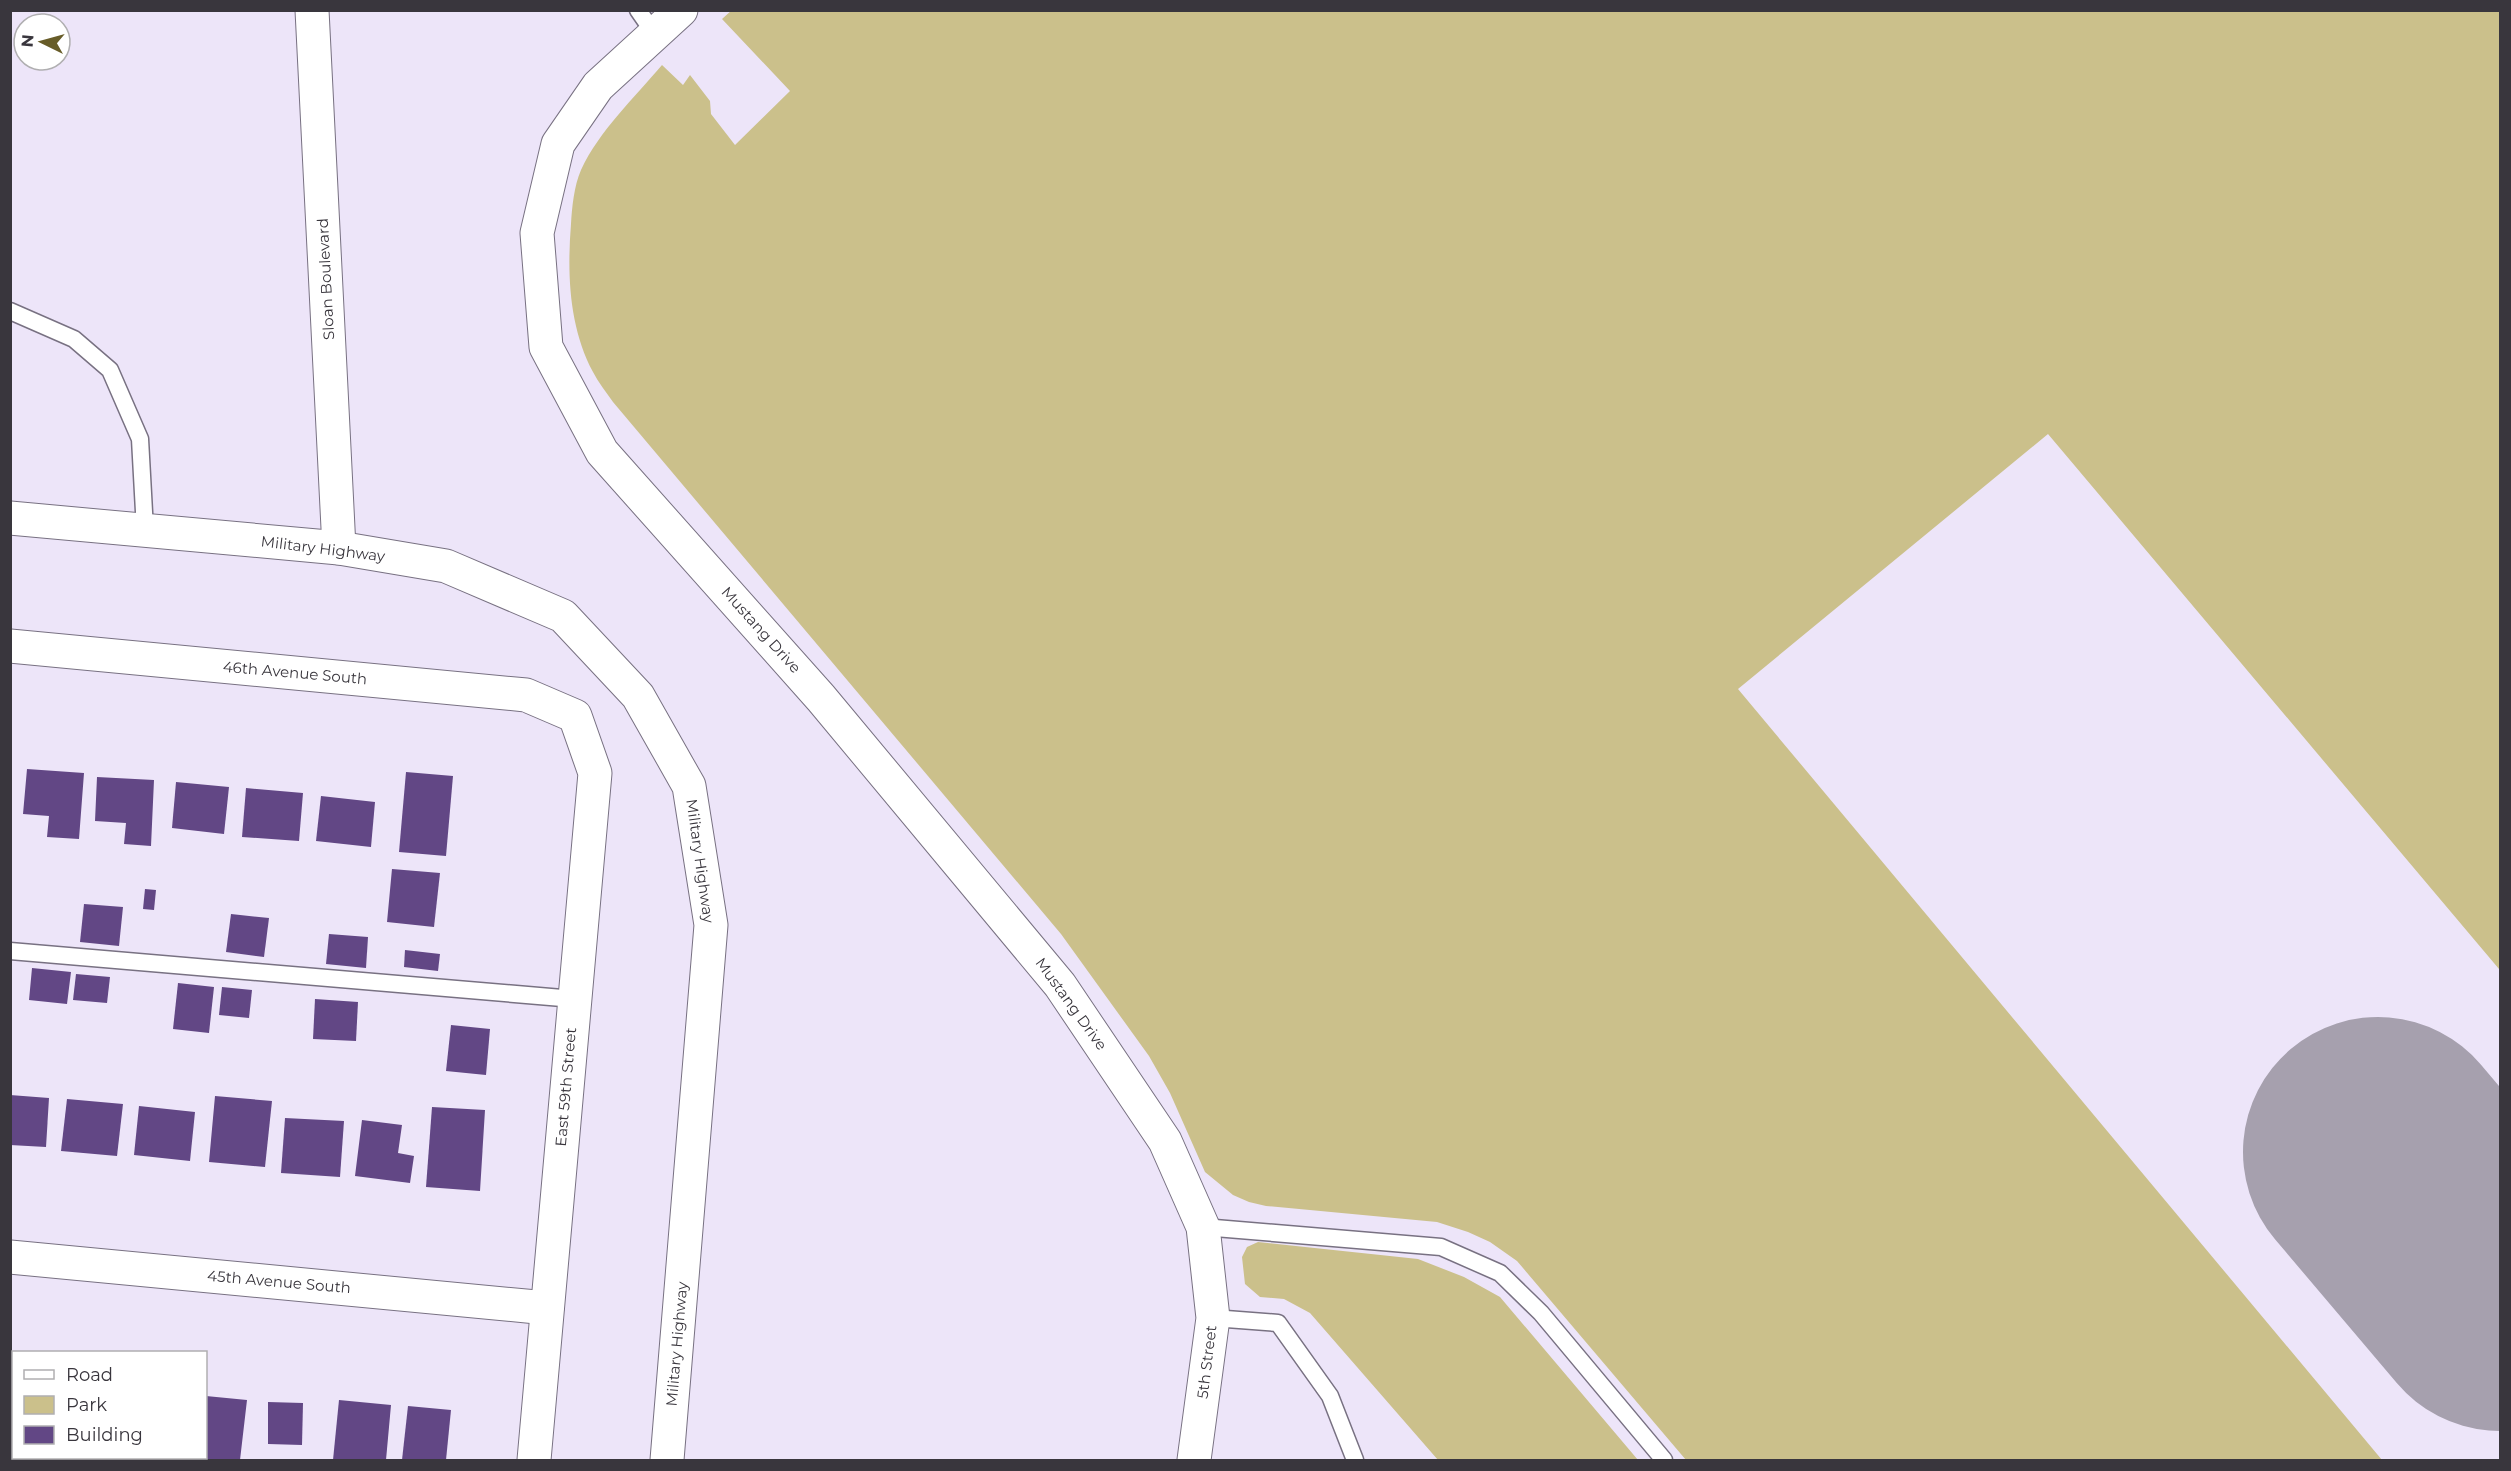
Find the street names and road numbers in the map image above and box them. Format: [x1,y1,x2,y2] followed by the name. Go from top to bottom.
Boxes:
[313,218,338,340] street label: Sloan Boulevard
[260,531,387,566] street label: Military Highway
[718,582,805,677] street label: Mustang Drive
[222,657,368,688] street label: 46th Avenue South
[682,798,719,925] street label: Military Highway
[1031,954,1111,1054] street label: Mustang Drive
[551,1027,580,1147] street label: East 59th Street
[206,1266,352,1297] street label: 45th Avenue South
[662,1280,691,1407] street label: Military Highway
[1193,1324,1220,1400] street label: 5th Street

